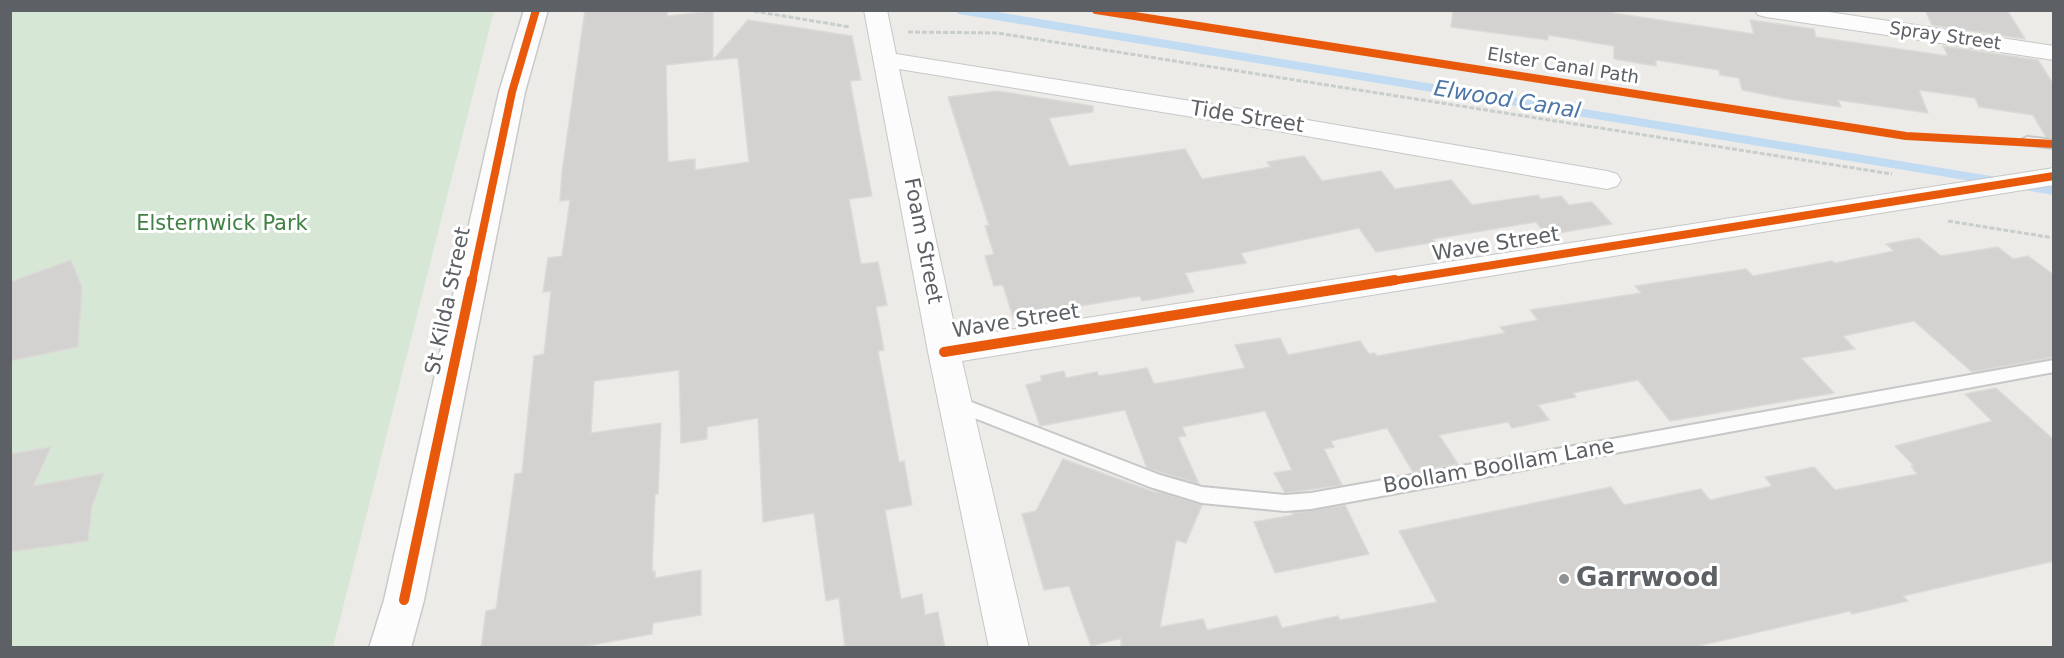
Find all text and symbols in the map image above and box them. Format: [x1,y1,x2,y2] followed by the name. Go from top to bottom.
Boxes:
[1888,18,2002,56] street label: Spray Street
[1486,44,1640,90] street label: Elster Canal Path
[1432,76,1582,126] water label: Elwood Canal
[1188,97,1306,139] street label: Tide Street
[897,176,947,306] street label: Foam Street
[136,212,308,238] park label: Elsternwick Park
[1431,223,1561,267] street label: Wave Street
[421,225,477,377] street label: St Kilda Street
[951,300,1081,344] street label: Wave Street
[1381,434,1617,500] street label: Boollam Boollam Lane
[1576,563,1719,595] place label: Garrwood
[1557,572,1571,586] marker: Garrwood

